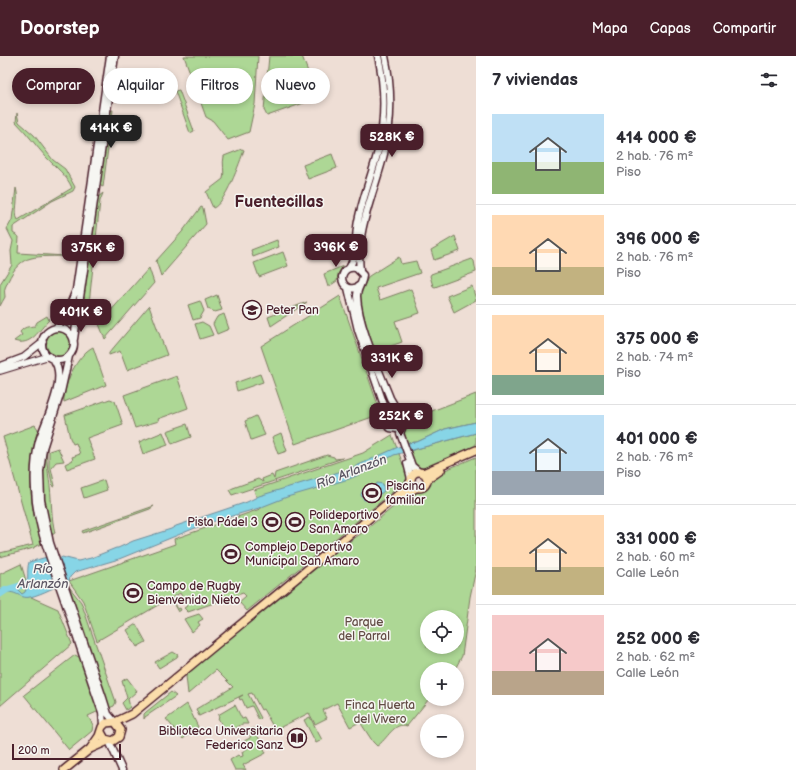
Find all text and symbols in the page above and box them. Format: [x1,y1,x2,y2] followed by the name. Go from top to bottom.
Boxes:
[20,17,100,40] text: Doorstep
[592,20,628,37] text: Mapa
[650,20,691,37] text: Capas
[713,20,776,37] text: Compartir
[12,68,95,104] chip: Comprar
[103,68,178,104] chip: Alquilar
[186,68,253,104] chip: Filtros
[261,68,330,104] chip: Nuevo
[758,69,780,91] icon: filters
[492,70,578,90] text: 7 viviendas
[78,115,144,149] pin: 414K €
[90,120,132,136] text: 414K €
[359,124,425,158] pin: 528K €
[616,128,697,148] text: 414 000 €
[369,129,415,145] text: 528K €
[524,130,572,178] icon: home
[616,148,693,164] text: 2 hab. · 76 m²
[616,164,641,180] text: Piso
[235,193,324,212] district label: Fuentecillas
[616,229,700,249] text: 396 000 €
[524,231,572,279] icon: home
[303,234,369,268] pin: 396K €
[60,235,126,269] pin: 375K €
[313,239,359,255] text: 396K €
[71,240,115,256] text: 375K €
[616,249,693,265] text: 2 hab. · 76 m²
[616,265,641,281] text: Piso
[48,299,114,333] pin: 401K €
[241,299,263,321] school or university icon: Peter Pan
[266,303,319,318] place label: Peter Pan
[59,304,103,320] text: 401K €
[616,329,699,349] text: 375 000 €
[524,331,572,379] icon: home
[359,345,425,379] pin: 331K €
[616,349,693,365] text: 2 hab. · 74 m²
[371,350,413,366] text: 331K €
[616,365,641,381] text: Piso
[368,403,434,437] pin: 252K €
[378,408,424,424] text: 252K €
[616,429,698,449] text: 401 000 €
[524,431,572,479] icon: home
[616,449,693,465] text: 2 hab. · 76 m²
[314,451,389,493] water label: Río Arlanzón
[616,465,641,481] text: Piso
[386,479,426,508] place label: Piscina familiar
[361,482,383,504] sports icon: Piscina familiar
[309,508,379,537] place label: Polideportivo San Amaro
[261,511,283,533] sports icon: Pista Pádel 3
[284,511,306,533] sports icon: Polideportivo San Amaro
[187,515,258,530] place label: Pista Pádel 3
[616,529,697,549] text: 331 000 €
[524,531,572,579] icon: home
[245,540,359,569] place label: Complejo Deportivo Municipal San Amaro
[220,543,242,565] sports icon: Complejo Deportivo Municipal San Amaro
[616,549,695,565] text: 2 hab. · 60 m²
[17,561,69,592] water label: Río Arlanzón
[616,565,679,581] text: Calle León
[147,579,241,608] place label: Campo de Rugby Bienvenido Nieto
[122,582,144,604] sports icon: Campo de Rugby Bienvenido Nieto
[420,610,464,758] map controls
[420,610,464,654] button: locate
[338,615,390,644] park label: Parque del Parral
[616,629,700,649] text: 252 000 €
[524,631,572,679] icon: home
[616,649,695,665] text: 2 hab. · 62 m²
[420,662,464,706] button: +
[616,665,679,681] text: Calle León
[345,698,415,727] park label: Finca Huerta del Vivero
[420,714,464,758] button: −
[158,724,283,753] place label: Biblioteca Universitaria Federico Sanz
[286,727,308,749] library icon: Biblioteca Universitaria Federico Sanz
[12,742,121,761] scale bar
[18,744,50,757] text: 200 m

